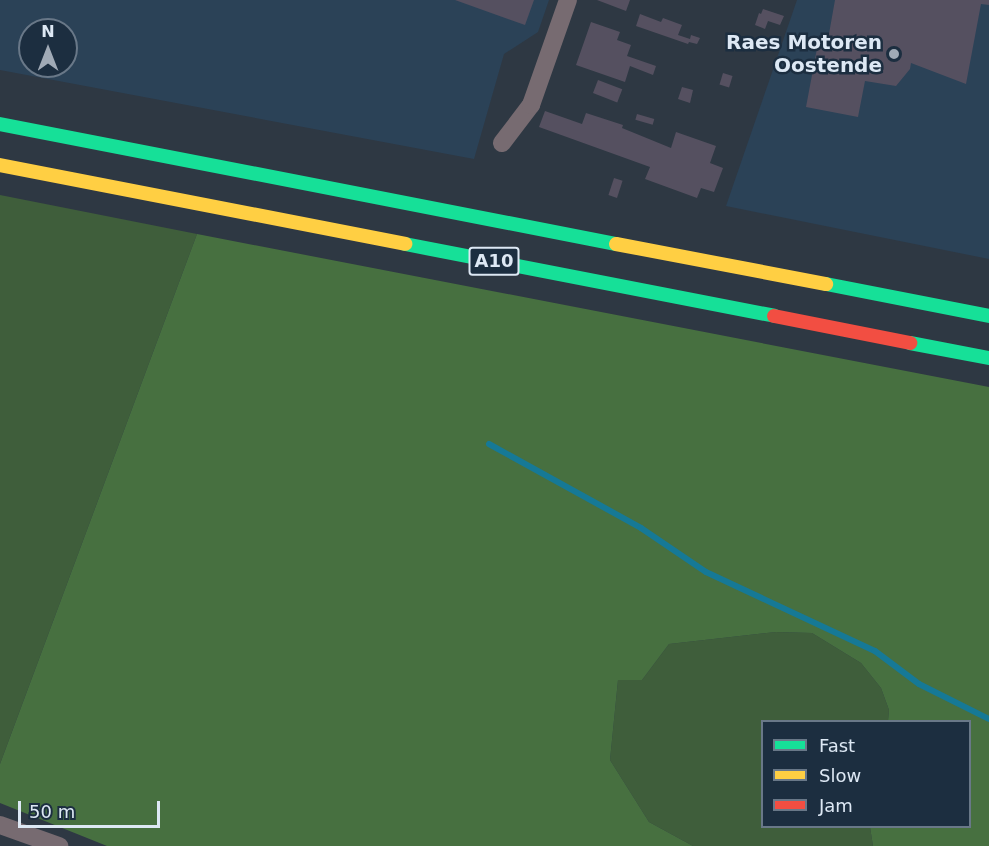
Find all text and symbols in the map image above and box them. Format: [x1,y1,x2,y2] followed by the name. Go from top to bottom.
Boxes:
[18,18,78,78] north arrow
[41,22,55,41] text: N
[726,30,882,77] place label: Raes Motoren Oostende
[887,47,901,61] marker: Raes Motoren Oostende
[468,246,520,276] road number: A10
[761,720,971,828] legend
[819,735,855,756] text: Fast
[819,765,861,786] text: Slow
[21,789,164,827] scale bar
[819,795,853,816] text: Jam
[29,801,75,822] text: 50 m

